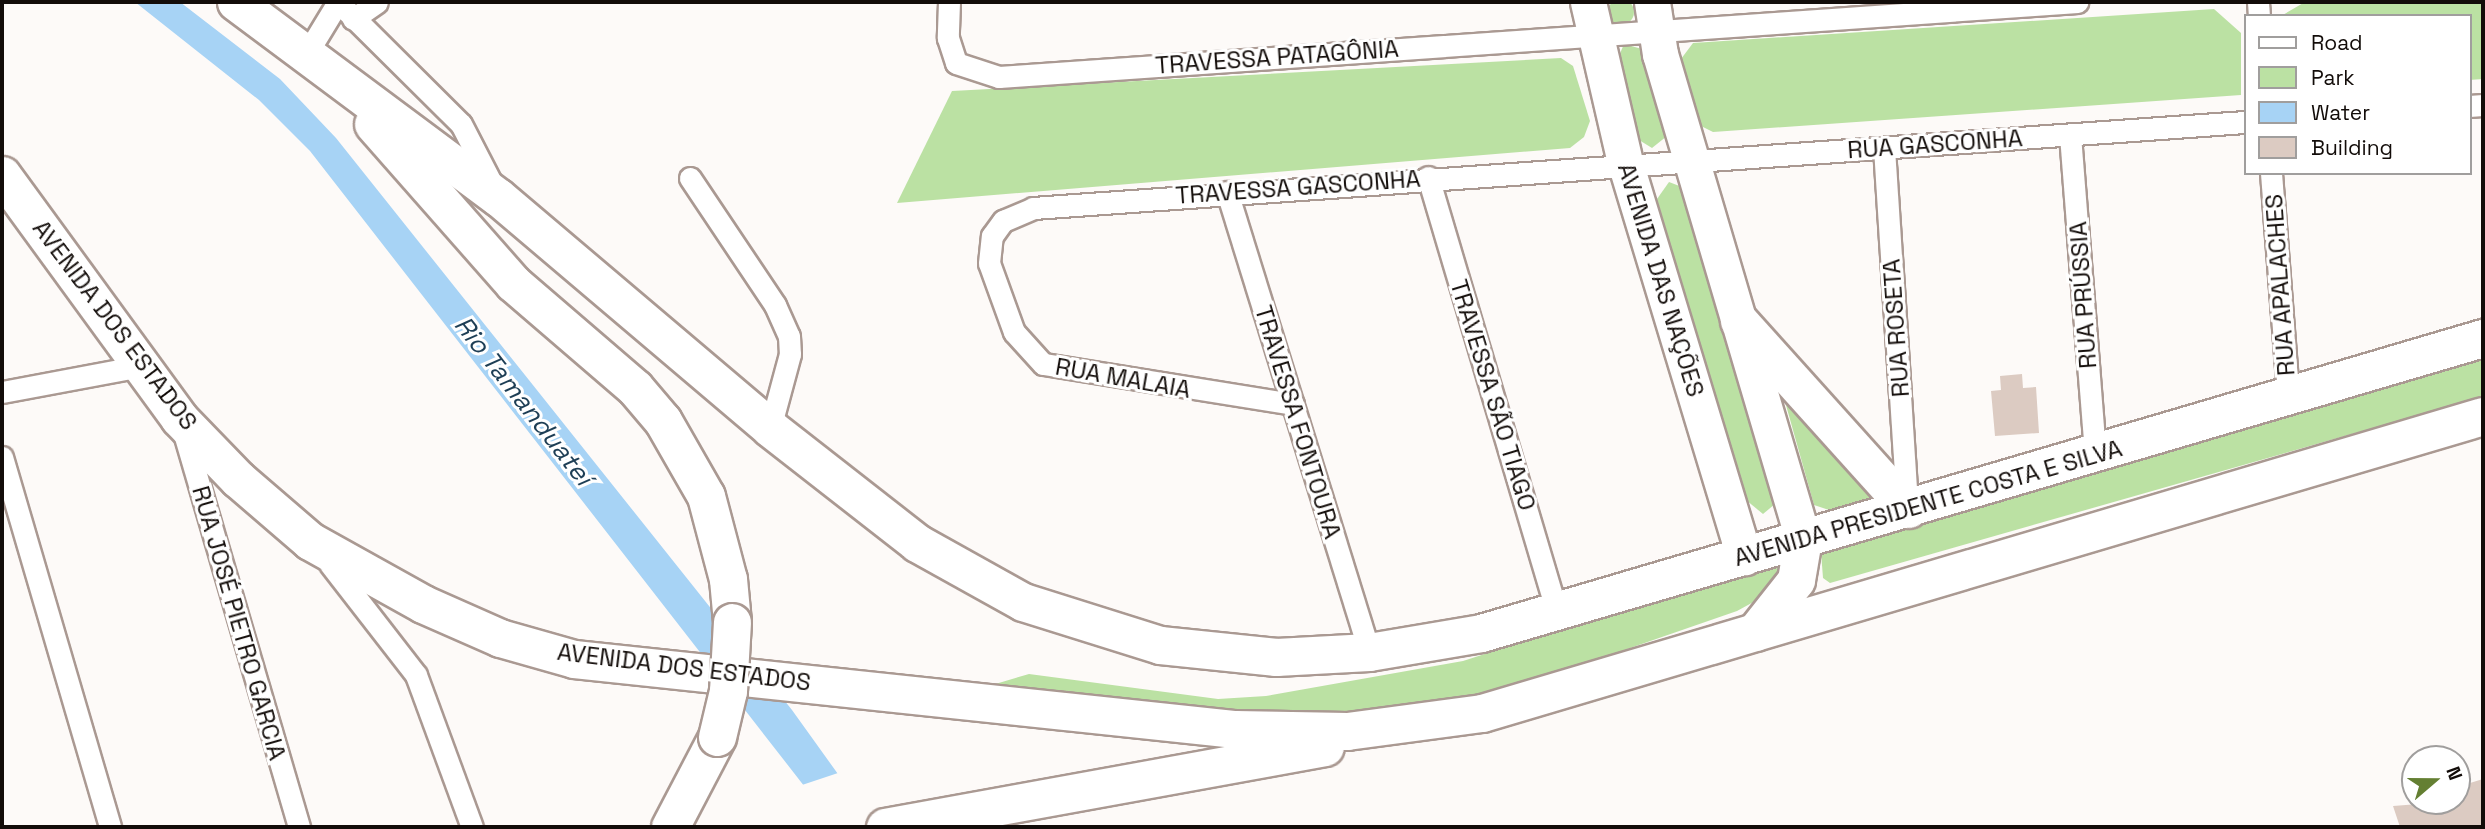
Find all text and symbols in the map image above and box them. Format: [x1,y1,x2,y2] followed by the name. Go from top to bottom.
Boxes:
[2244,14,2471,175] legend
[2311,29,2363,56] text: Road
[1154,34,1400,80] street label: TRAVESSA PATAGÔNIA
[2311,64,2355,91] text: Park
[2311,99,2370,126] text: Water
[1846,123,2024,165] street label: RUA GASCONHA
[2311,134,2393,161] text: Building
[1612,160,1710,400] street label: AVENIDA DAS NAÇÕES
[1174,164,1422,210] street label: TRAVESSA GASCONHA
[2259,193,2301,377] street label: RUA APALACHES
[27,214,203,436] street label: AVENIDA DOS ESTADOS
[2063,220,2103,370] street label: RUA PRÚSSIA
[1877,258,1915,398] street label: RUA ROSETA
[1444,276,1542,514] street label: TRAVESSA SÃO TIAGO
[1249,302,1347,542] street label: TRAVESSA FONTOURA
[447,310,599,492] water label: Rio Tamanduateí
[1053,352,1193,404] street label: RUA MALAIA
[1730,434,2126,572] street label: AVENIDA PRESIDENTE COSTA E SILVA
[186,482,292,764] street label: RUA JOSÉ PIETRO GARCIA
[555,637,813,697] street label: AVENIDA DOS ESTADOS
[2401,745,2471,815] north arrow
[2440,763,2468,784] text: N

